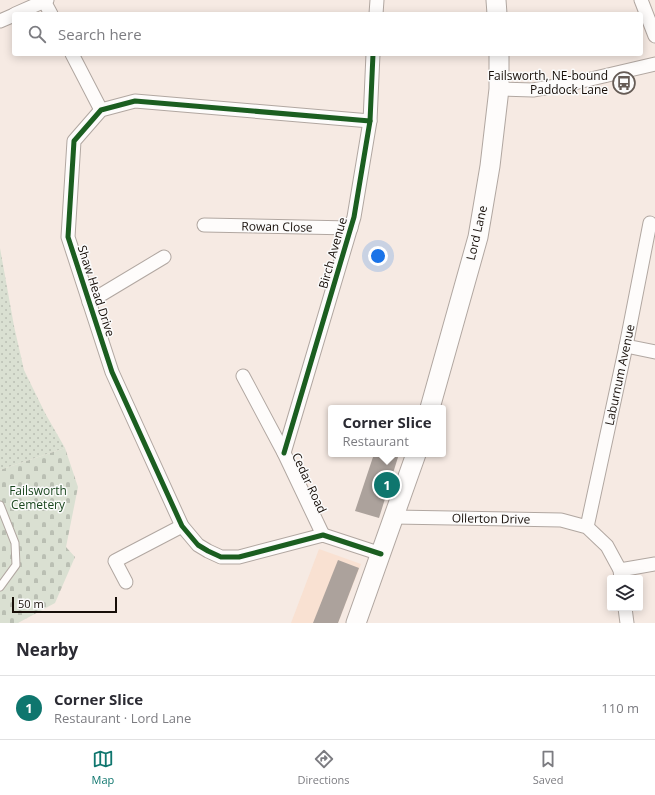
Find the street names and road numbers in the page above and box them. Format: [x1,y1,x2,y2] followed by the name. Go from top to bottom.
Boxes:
[462,203,491,262] street label: Lord Lane
[314,215,351,291] street label: Birch Avenue
[241,217,313,236] street label: Rowan Close
[74,243,119,339] street label: Shaw Head Drive
[600,322,639,427] street label: Laburnum Avenue
[288,450,331,516] street label: Cedar Road
[452,509,531,528] street label: Ollerton Drive

